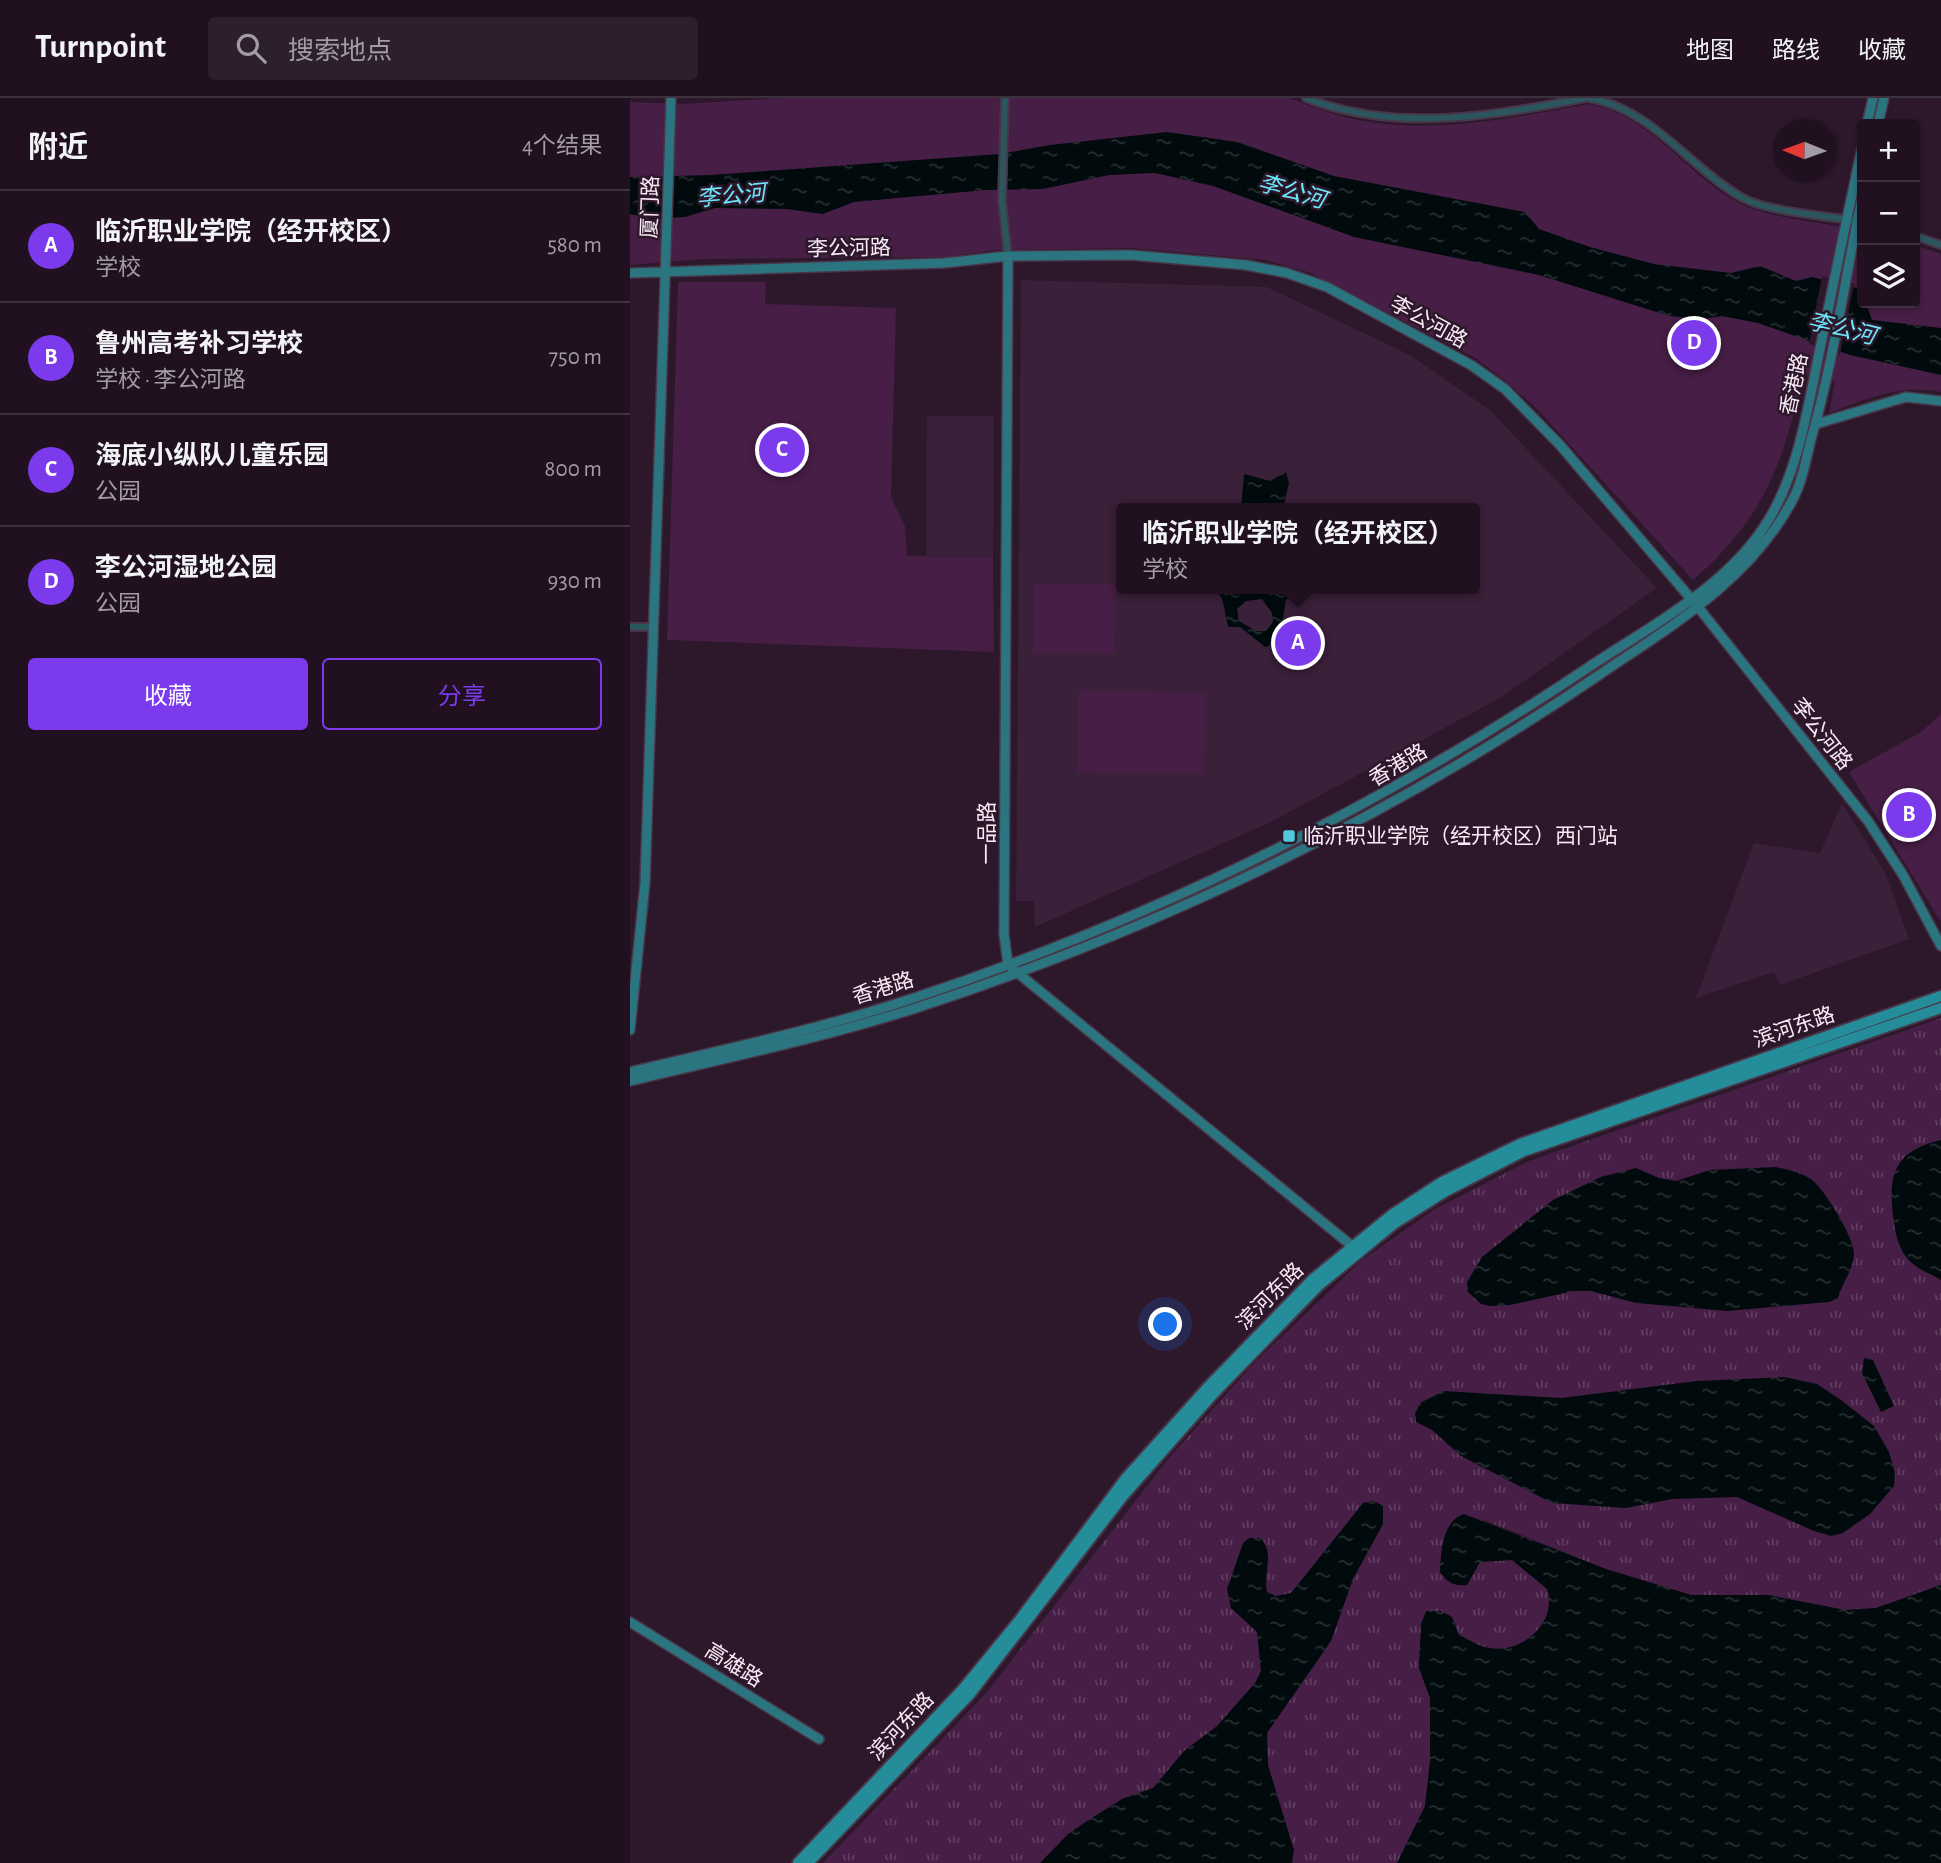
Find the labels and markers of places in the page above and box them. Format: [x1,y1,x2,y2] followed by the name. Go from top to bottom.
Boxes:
[1671,317,1717,369] pin: D
[759,424,805,476] pin: C
[1275,617,1321,669] pin: A
[1886,789,1932,841] pin: B
[1303,825,1618,847] place label: 临沂职业学院（经开校区）西门站
[1281,828,1297,844] marker: 临沂职业学院（经开校区）西门站

